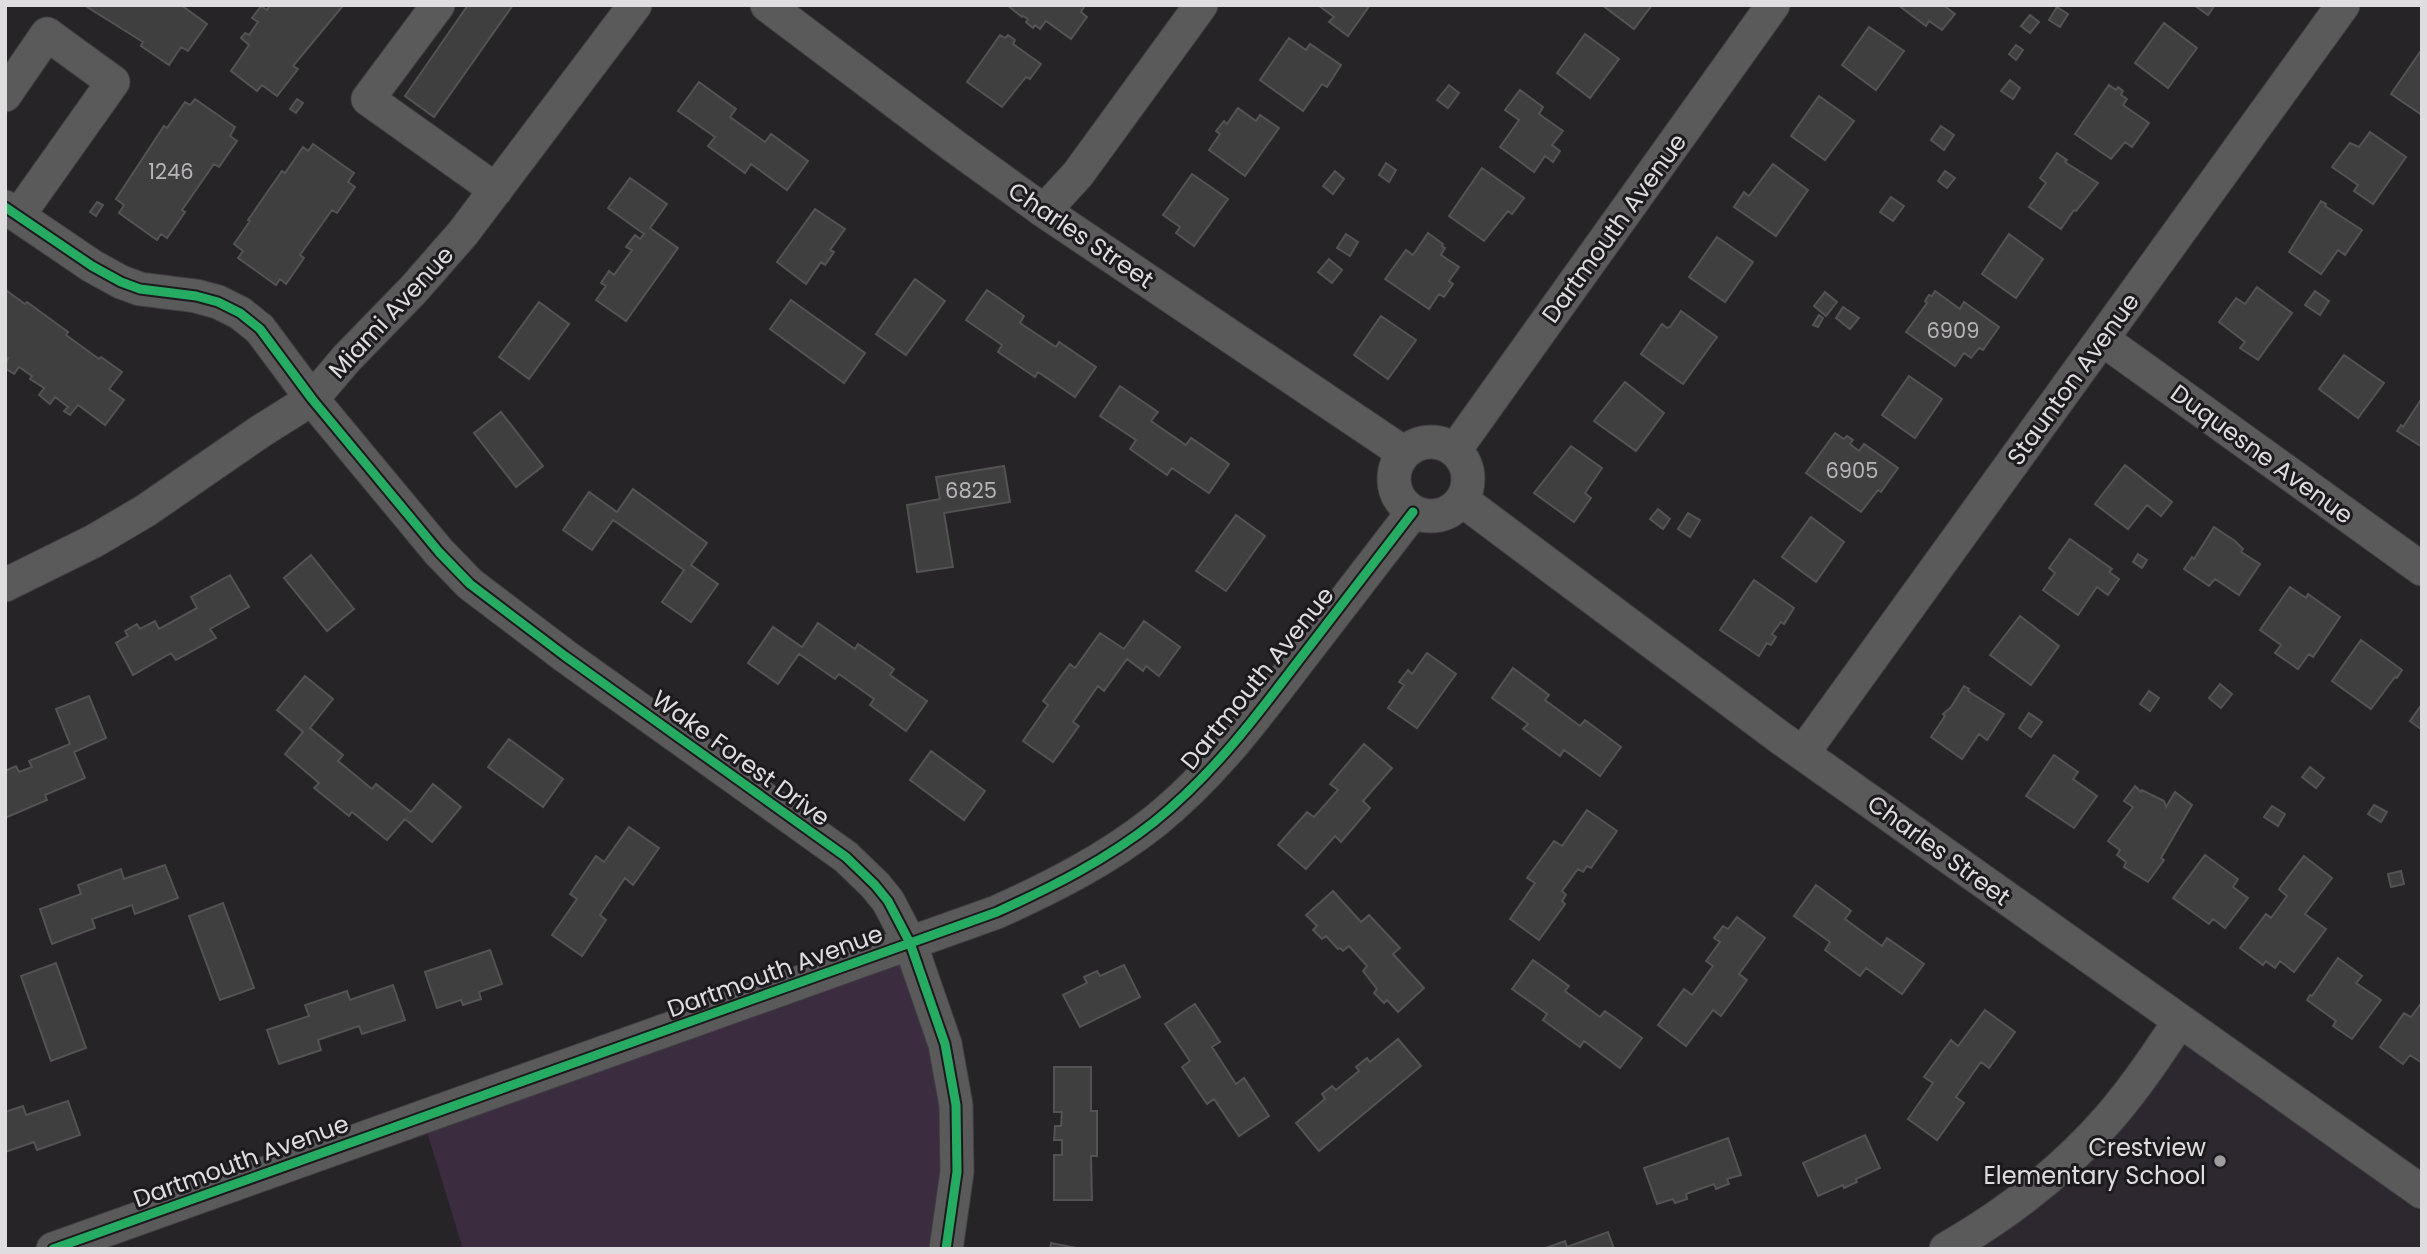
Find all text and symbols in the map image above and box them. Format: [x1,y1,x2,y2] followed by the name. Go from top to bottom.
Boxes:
[1534,126,1694,330] street label: Dartmouth Avenue
[148,157,194,186] house number: 1246
[1002,174,1160,296] street label: Charles Street
[321,239,461,385] street label: Miami Avenue
[1999,286,2147,472] street label: Staunton Avenue
[1927,316,1979,345] house number: 6909
[2164,377,2360,531] street label: Duquesne Avenue
[1826,456,1878,485] house number: 6905
[945,476,997,505] house number: 6825
[1173,579,1341,777] street label: Dartmouth Avenue
[645,682,837,834] street label: Wake Forest Drive
[1861,787,2017,913] street label: Charles Street
[663,917,887,1025] street label: Dartmouth Avenue
[129,1107,353,1215] street label: Dartmouth Avenue
[1983,1131,2206,1192] place label: Crestview Elementary School
[2212,1153,2228,1169] marker: Crestview Elementary School

